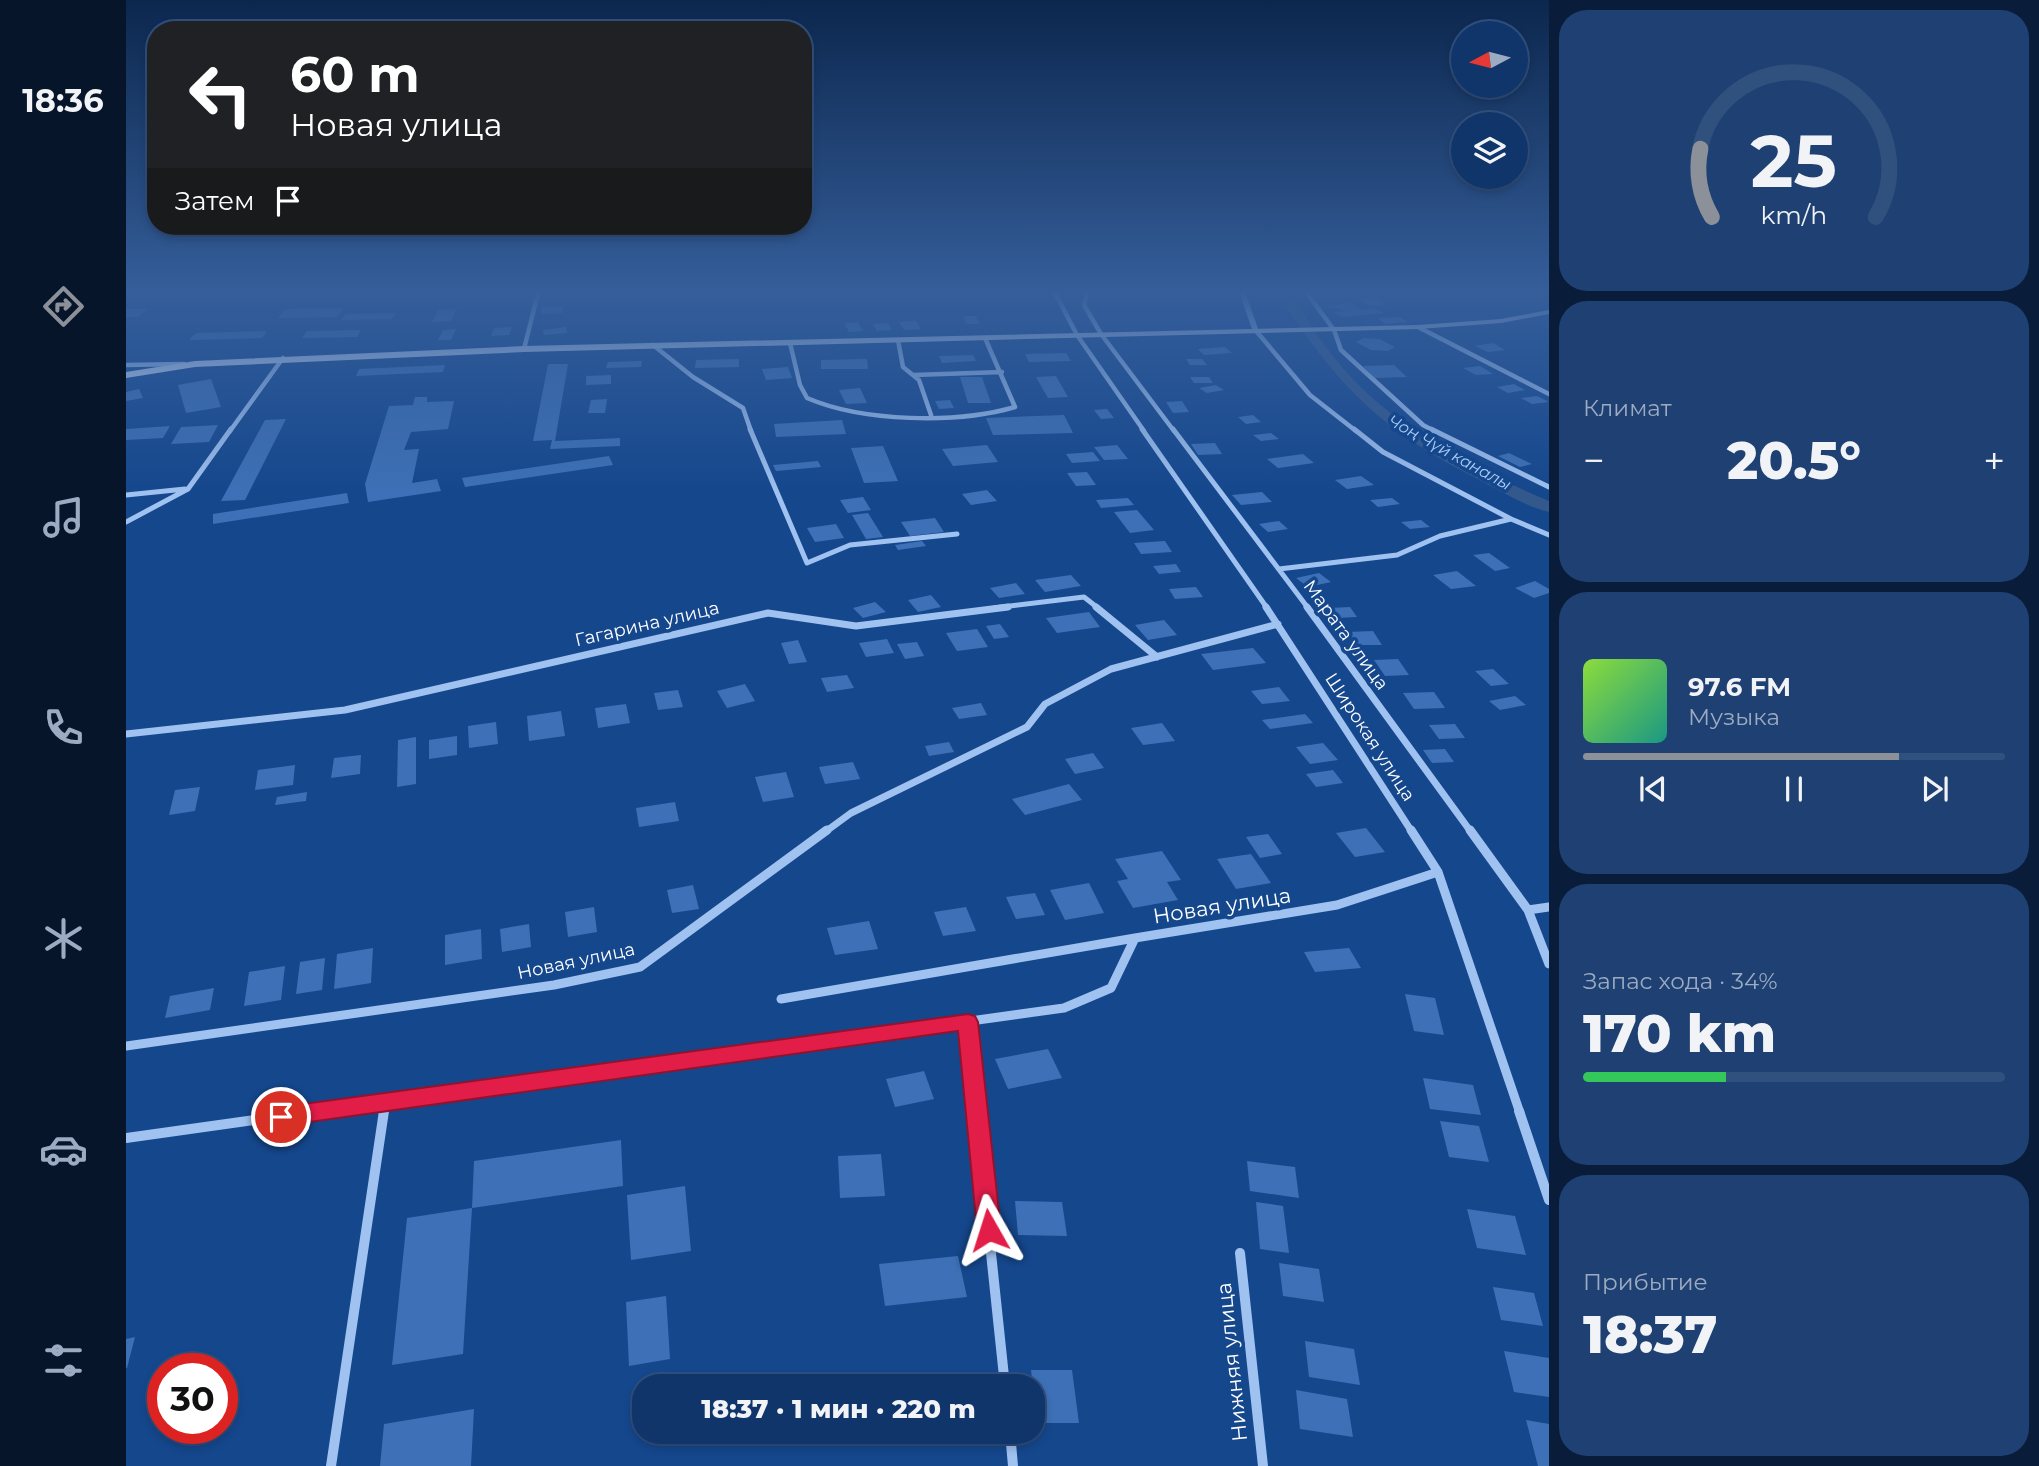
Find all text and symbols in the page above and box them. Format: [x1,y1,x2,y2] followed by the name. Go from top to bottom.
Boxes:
[1451,21,1528,98] north arrow
[1451,21,1528,189] map controls
[290,45,420,104] text: 60 m
[175,49,266,140] icon: left
[22,81,104,120] text: 18:36
[290,105,502,144] text: Новая улица
[1451,112,1528,189] button: layers
[1751,117,1837,205] text: 25
[269,182,307,220] icon: arrive
[175,185,255,217] text: Затем
[1761,199,1827,229] text: km/h
[39,282,88,331] icon: directions
[1583,394,1672,422] text: Климат
[1385,411,1515,494] water label: Чоң Чүй каналы
[1727,429,1861,492] text: 20.5°
[1583,437,1605,484] text: −
[1983,437,2005,484] text: +
[39,493,88,542] icon: music
[1299,576,1393,694] street label: Марата улица
[573,597,721,651] street label: Гагарина улица
[1320,669,1420,805] street label: Широкая улица
[1688,671,1791,703] text: 97.6 FM
[39,703,88,752] icon: phone
[1688,703,1780,731] text: Музыка
[1634,770,1672,808] icon: previous
[1775,770,1813,808] icon: pause
[1916,770,1954,808] icon: next
[1151,882,1293,929] street label: Новая улица
[39,914,88,963] icon: climate
[515,938,637,984] street label: Новая улица
[1583,967,1778,995] text: Запас хода · 34%
[1583,1002,1776,1065] text: 170 km
[251,1087,311,1147] pin
[262,1098,300,1136] icon: arrive
[39,1125,88,1174] icon: car
[952,1193,1026,1267] position arrow
[1583,1268,1708,1296] text: Прибытие
[1211,1281,1252,1443] street label: Нижняя улица
[1583,1303,1717,1366] text: 18:37
[39,1336,88,1385] icon: filters
[147,1353,238,1444] speed limit sign: 30
[701,1393,976,1425] text: 18:37 · 1 мин · 220 m

